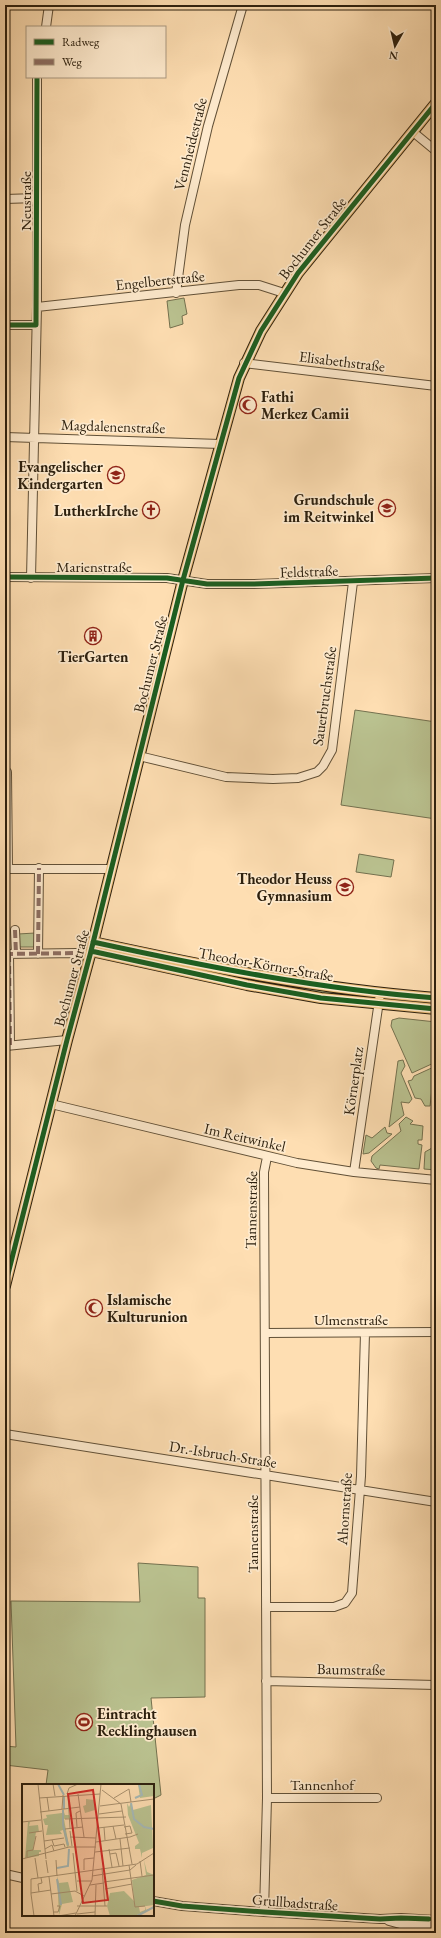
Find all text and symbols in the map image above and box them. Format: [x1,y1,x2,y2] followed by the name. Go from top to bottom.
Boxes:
[26,26,166,78] legend
[375,26,415,66] north arrow
[62,34,100,50] text: Radweg
[388,48,399,63] text: N
[62,54,82,70] text: Weg
[169,96,211,192] street label: Vennheidestraße
[16,171,35,231] street label: Neustraße
[274,193,350,283] street label: Bochumer Straße
[114,266,206,294] street label: Engelbertstraße
[298,346,386,376] street label: Elisabethstraße
[261,387,350,423] place label: Fathi Merkez Camii
[238,395,258,415] mosque icon: Fathi Merkez Camii
[60,415,166,437] street label: Magdalenenstraße
[17,457,104,493] place label: Evangelischer Kindergarten
[106,465,126,485] school or university icon: Evangelischer Kindergarten
[284,490,375,526] place label: Grundschule im Reitwinkel
[377,498,397,518] school or university icon: Grundschule im Reitwinkel
[141,500,161,520] church icon: LutherkIrche
[54,501,138,520] place label: LutherkIrche
[56,557,132,576] street label: Marienstraße
[280,560,339,582] street label: Feldstraße
[129,613,171,715] street label: Bochumer Straße
[83,626,103,646] building icon: TierGarten
[308,645,340,747] street label: Sauerbruchstraße
[58,647,129,666] place label: TierGarten
[237,869,332,905] place label: Theodor Heuss Gymnasium
[335,877,355,897] school or university icon: Theodor Heuss Gymnasium
[49,927,93,1029] street label: Bochumer Straße
[197,943,335,985] street label: Theodor-Körner-Straße
[339,1045,367,1116] street label: Körnerplatz
[202,1118,288,1156] street label: Im Reitwinkel
[241,1171,261,1249] street label: Tannenstraße
[107,1290,188,1326] place label: Islamische Kulturunion
[84,1298,104,1318] mosque icon: Islamische Kulturunion
[314,1310,388,1329] street label: Ulmenstraße
[168,1436,278,1472] street label: Dr.-Isbruch-Straße
[332,1472,356,1547] street label: Ahornstraße
[243,1495,262,1573] street label: Tannenstraße
[317,1659,385,1679] street label: Baumstraße
[97,1704,197,1740] place label: Eintracht Recklinghausen
[74,1712,94,1732] sports icon: Eintracht Recklinghausen
[290,1775,356,1794] street label: Tannenhof
[22,1784,154,1916] inset map
[251,1890,339,1914] street label: Grullbadstraße

